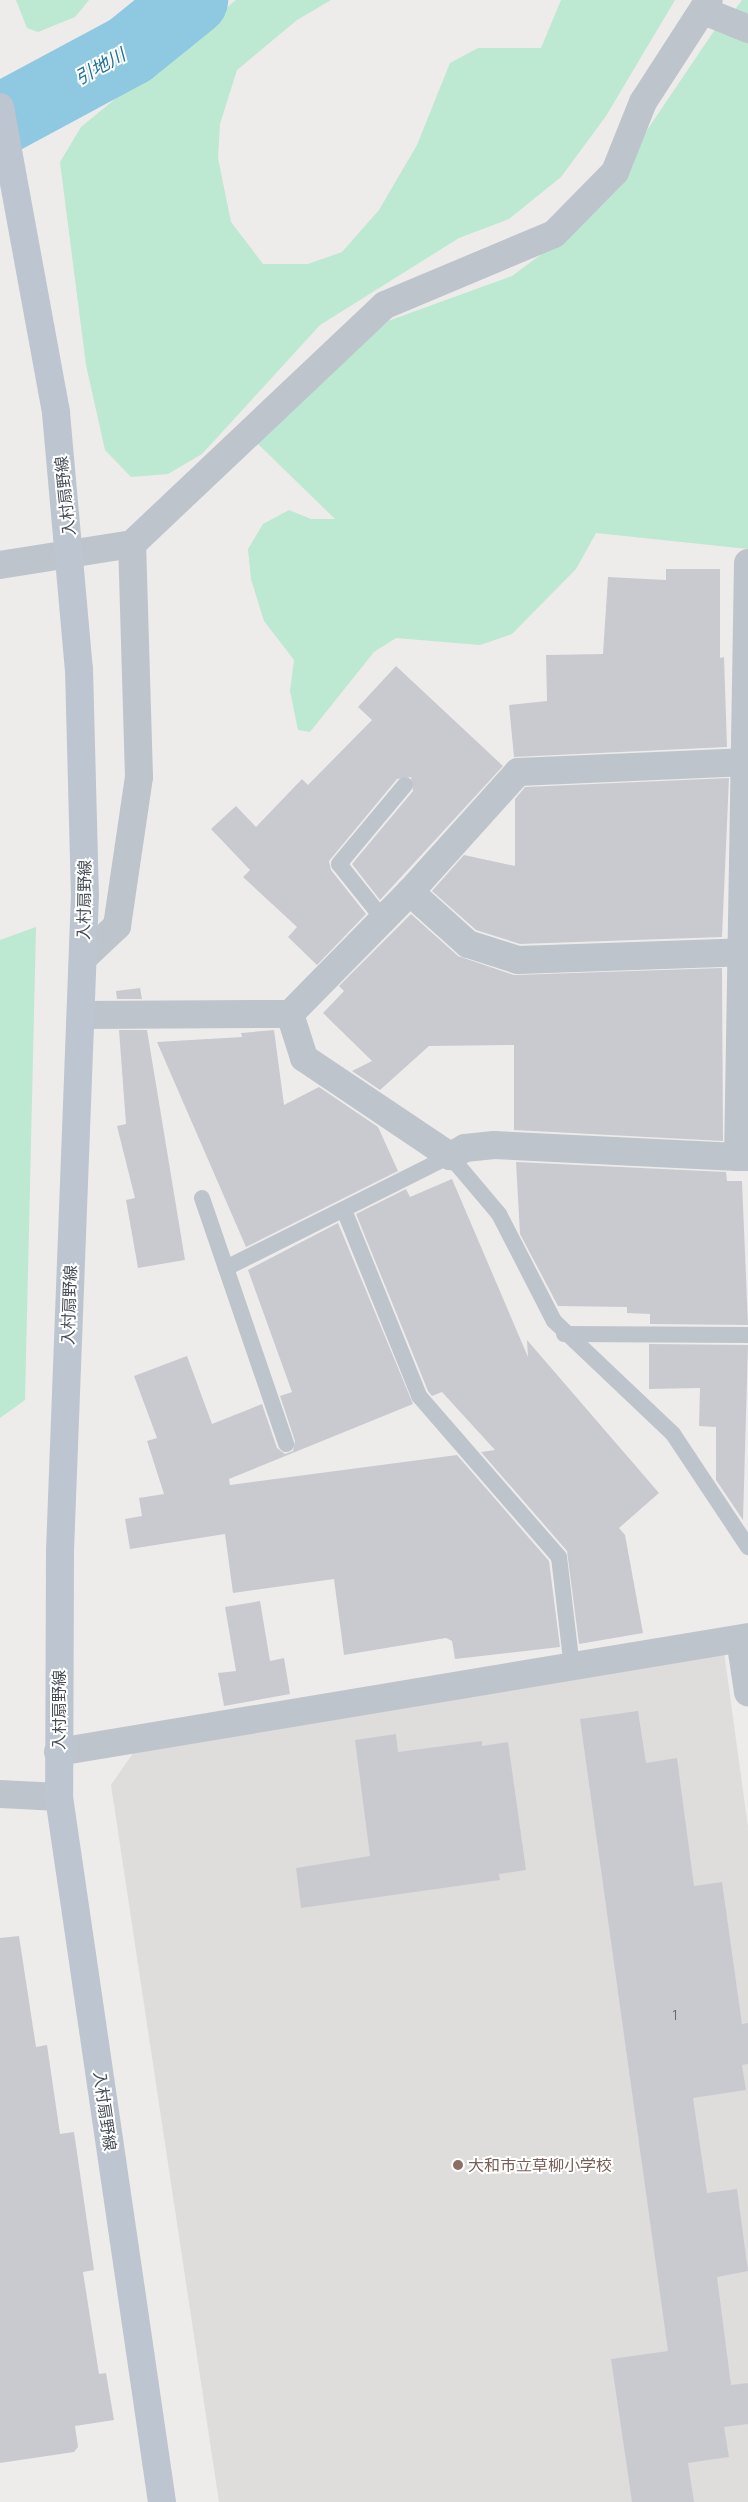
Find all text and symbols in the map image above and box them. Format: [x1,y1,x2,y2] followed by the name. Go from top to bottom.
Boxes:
[71,43,129,89] water label: 引地川
[51,455,79,537] street label: 入村扇野線
[74,860,94,940] street label: 入村扇野線
[58,1265,80,1345] street label: 入村扇野線
[49,1670,69,1750] street label: 入村扇野線
[672,2007,678,2023] house number: 1
[90,2070,120,2152] street label: 入村扇野線
[468,2155,612,2175] place label: 大和市立草柳小学校
[452,2159,464,2171] marker: 大和市立草柳小学校

